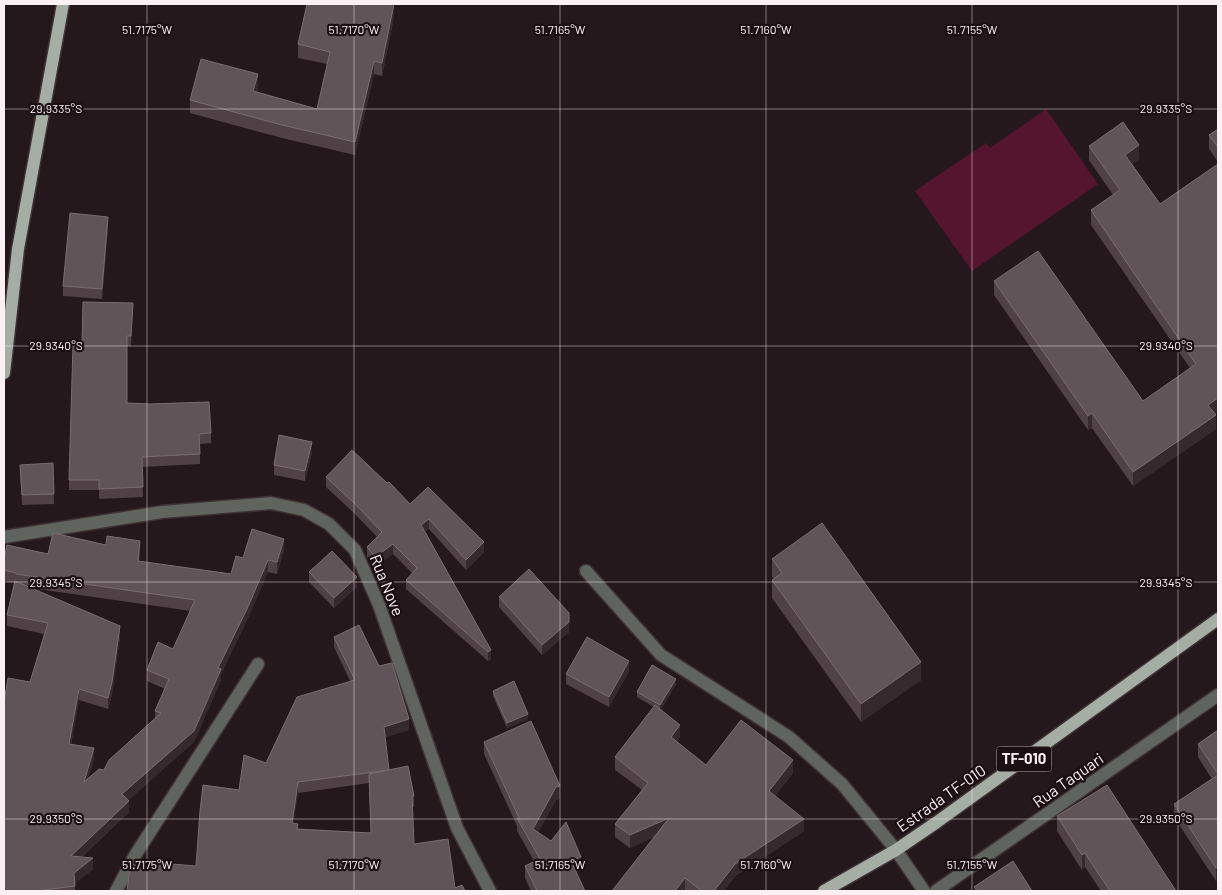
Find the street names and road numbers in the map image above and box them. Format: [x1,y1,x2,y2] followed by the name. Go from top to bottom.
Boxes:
[367,551,408,618] street label: Rua Nove
[996,746,1052,772] road number: TF-010
[1029,748,1107,811] street label: Rua Taquari
[893,760,989,835] street label: Estrada TF-010

